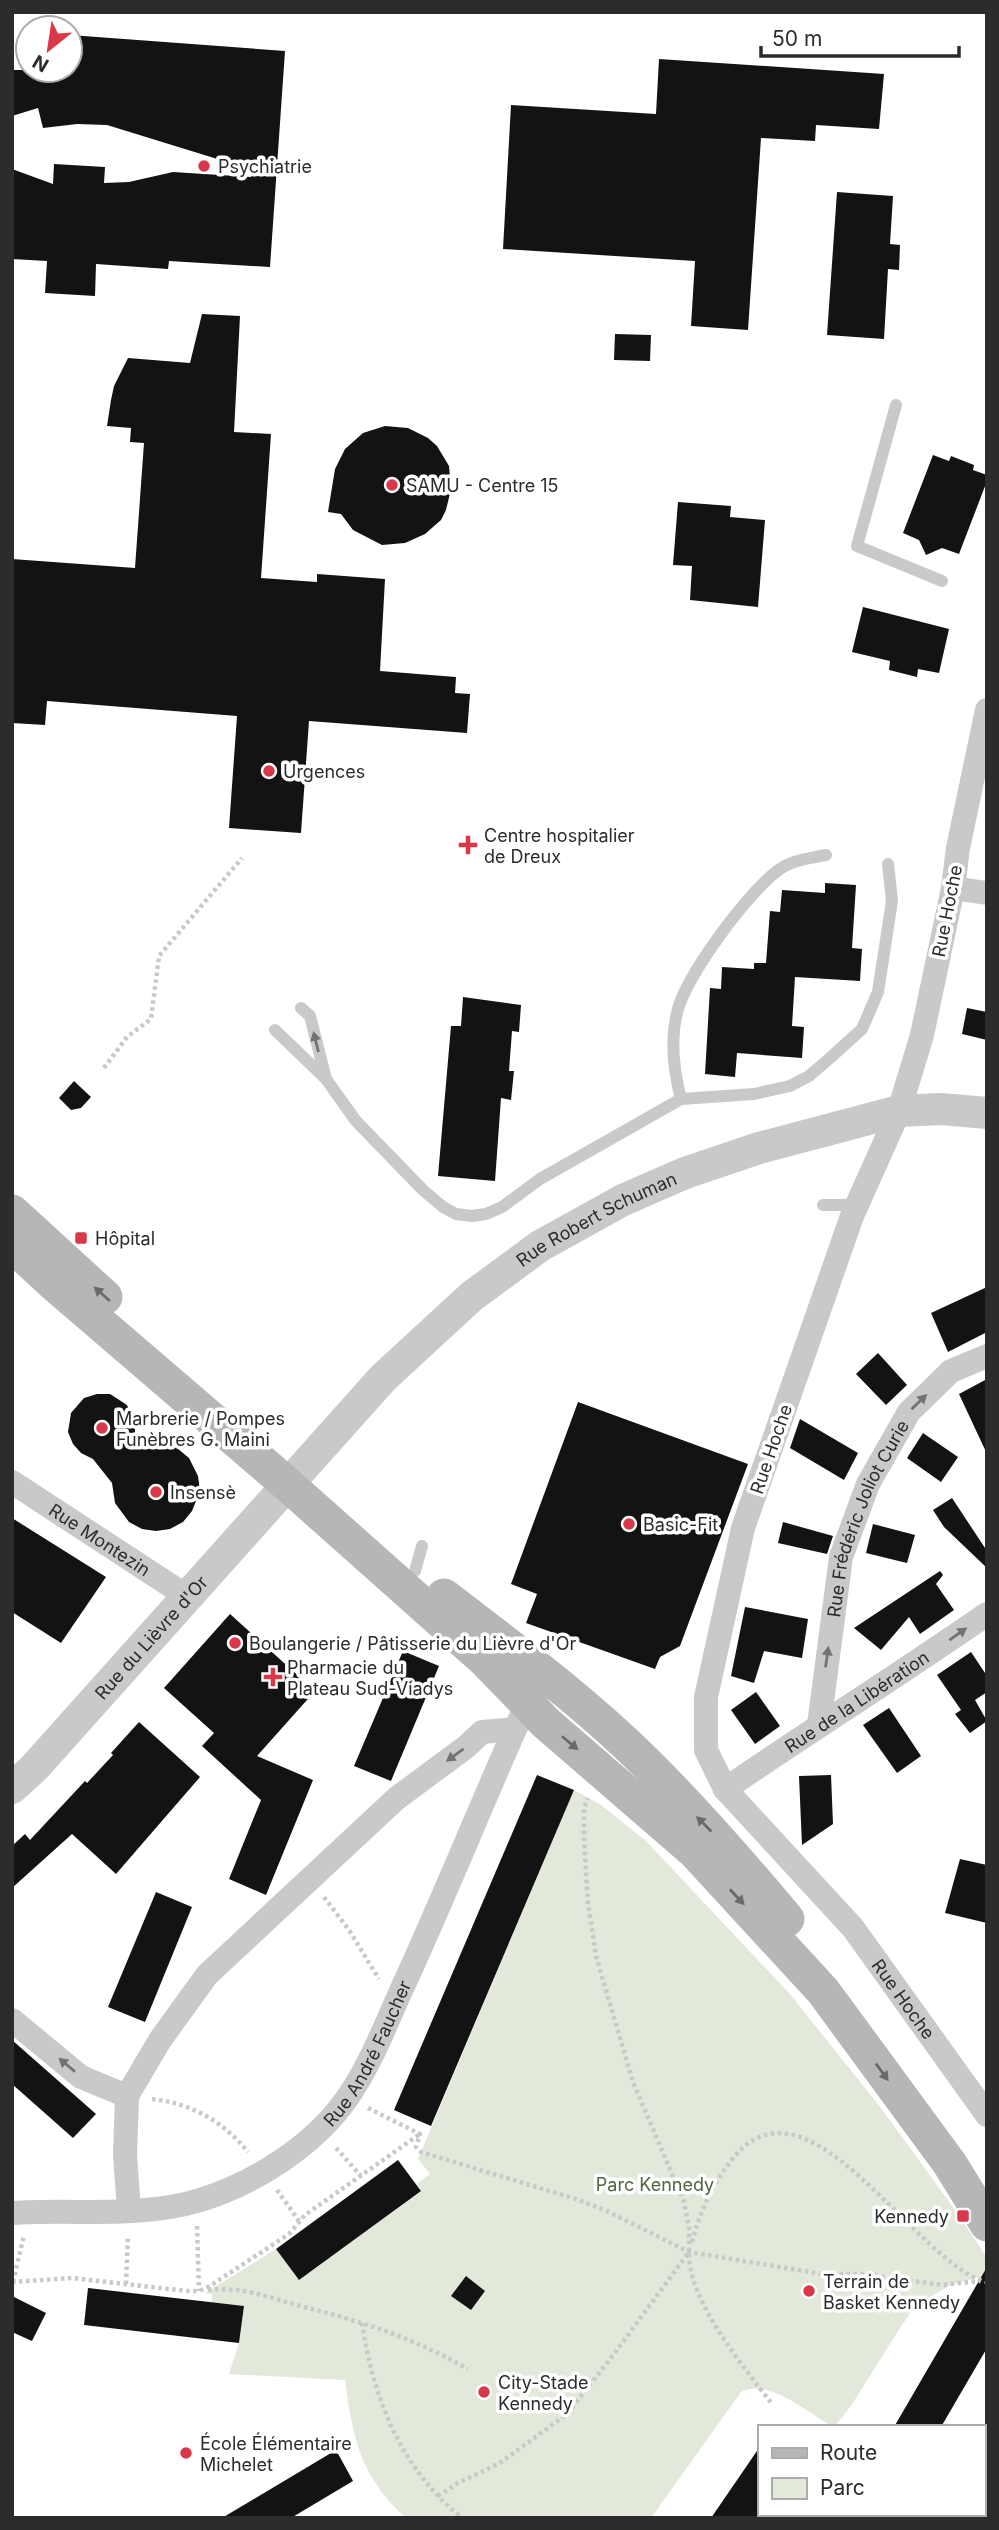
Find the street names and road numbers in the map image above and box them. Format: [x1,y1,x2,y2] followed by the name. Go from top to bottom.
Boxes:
[928,863,966,959] street label: Rue Hoche
[512,1168,680,1271] street label: Rue Robert Schuman
[746,1401,796,1497] street label: Rue Hoche
[823,1416,913,1619] street label: Rue Frédéric Joliot Curie
[45,1499,154,1580] street label: Rue Montezin
[90,1571,212,1703] street label: Rue du Lièvre d'Or
[780,1646,933,1757] street label: Rue de la Libération
[868,1955,940,2043] street label: Rue Hoche
[319,1977,415,2130] street label: Rue André Faucher

